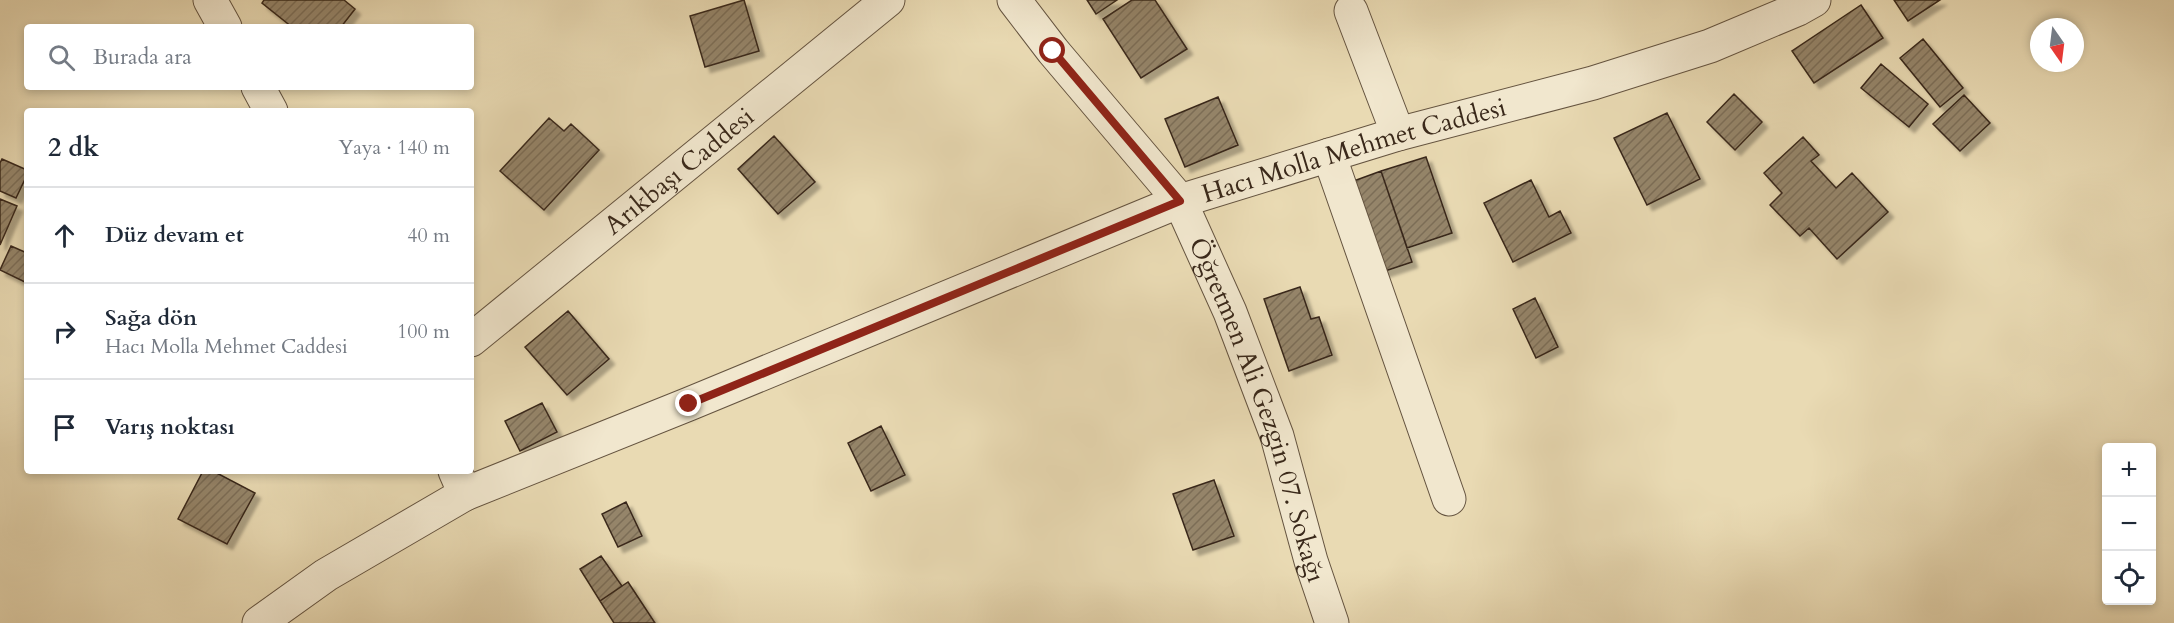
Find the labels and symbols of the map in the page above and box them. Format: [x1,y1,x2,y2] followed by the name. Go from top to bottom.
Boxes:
[2030,18,2084,72] north arrow
[1039,37,1065,63] route start
[1197,89,1510,211] street label: Hacı Molla Mehmet Caddesi
[596,99,761,242] street label: Arıkbaşı Caddesi
[1181,232,1334,587] street label: Öğretmen Ali Gezgin 07. Sokağı
[675,390,701,416] route end

